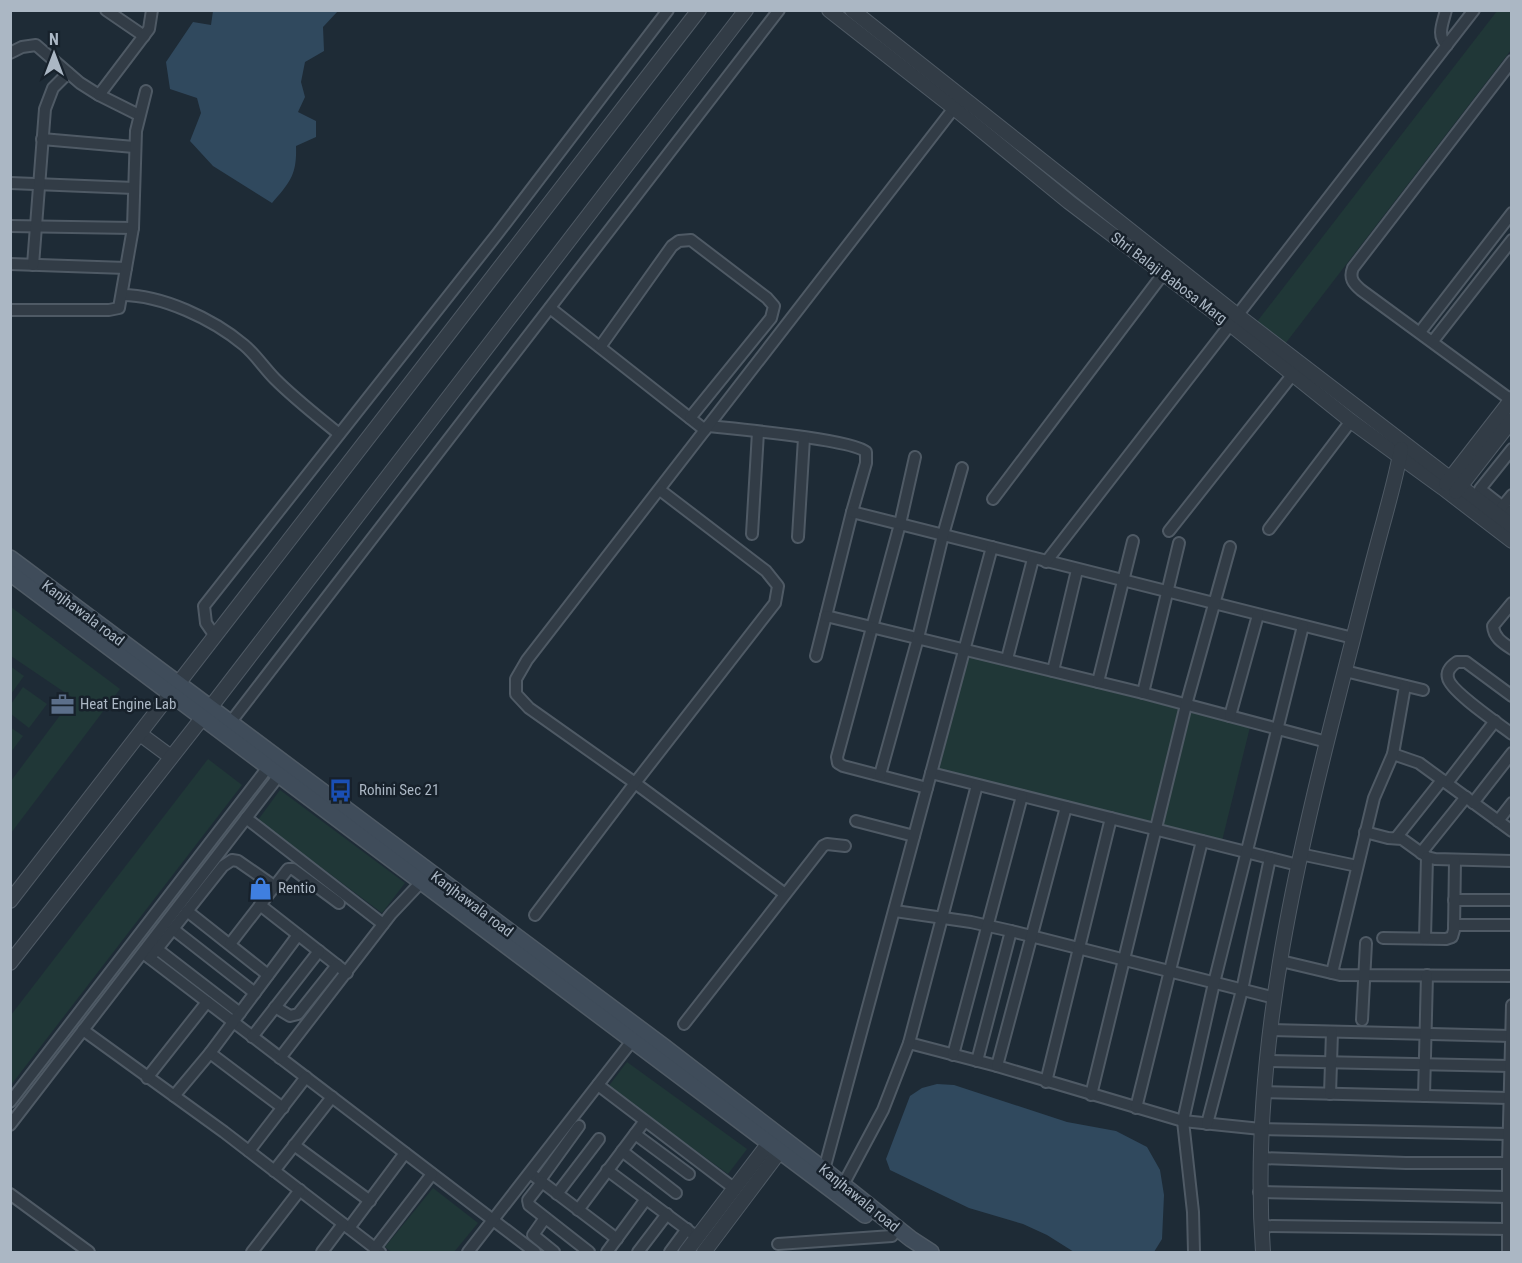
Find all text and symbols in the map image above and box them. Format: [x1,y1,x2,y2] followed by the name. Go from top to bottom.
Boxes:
[24,24,84,84] north arrow
[49,30,59,49] text: N
[1107,228,1231,328] street label: Shri Balaji Babosa Marg
[38,576,128,650] street label: Kanjhawala road
[49,691,75,717] office icon: Heat Engine Lab
[80,695,176,713] place label: Heat Engine Lab
[328,777,354,803] bus stop icon: Rohini Sec 21
[359,781,439,799] place label: Rohini Sec 21
[427,867,517,941] street label: Kanjhawala road
[247,875,273,901] shop icon: Rentio
[278,879,316,897] place label: Rentio
[815,1160,903,1236] street label: Kanjhawala road

